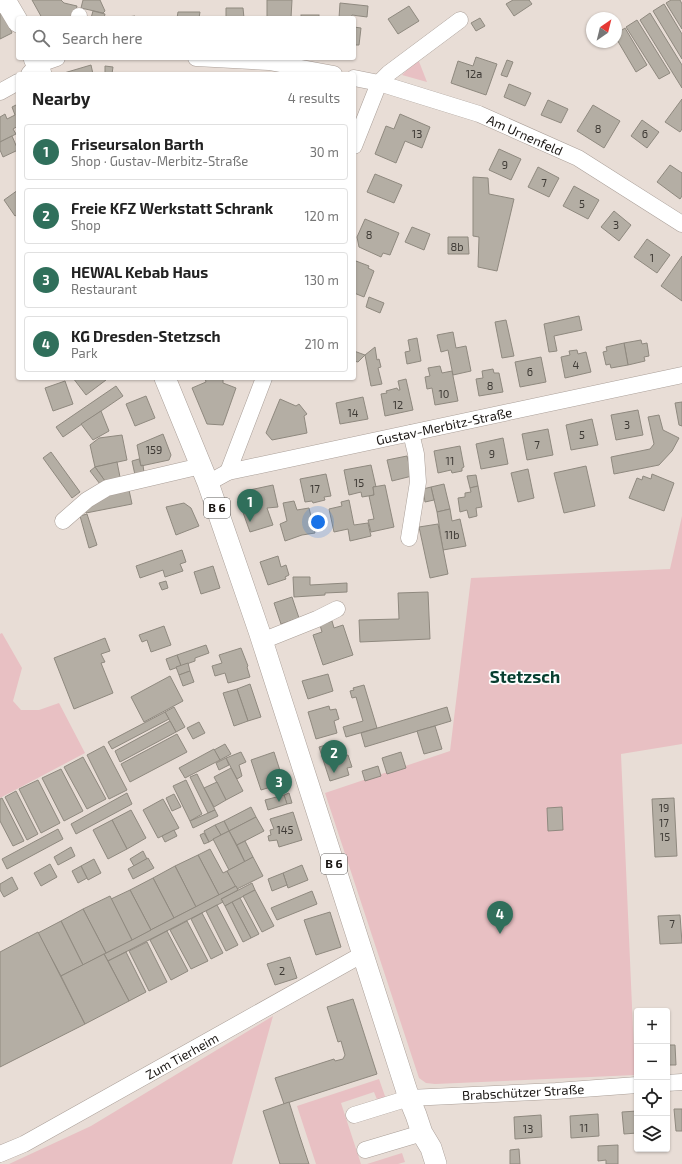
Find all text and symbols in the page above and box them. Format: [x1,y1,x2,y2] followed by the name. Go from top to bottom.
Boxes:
[586,12,622,48] north arrow
[16,16,356,60] search box
[30,27,52,49] icon: search
[62,29,143,47] text: Search here
[466,67,482,80] house number: 12a
[32,88,90,108] text: Nearby
[288,90,340,106] text: 4 results
[485,111,565,159] street label: Am Urnenfeld
[595,122,601,135] house number: 8
[412,127,422,140] house number: 13
[642,127,648,140] house number: 6
[71,135,204,153] text: Friseursalon Barth
[43,144,49,160] text: 1
[310,144,339,160] text: 30 m
[71,153,248,169] text: Shop · Gustav-Merbitz-Straße
[502,158,508,171] house number: 9
[541,176,547,189] house number: 7
[579,197,585,210] house number: 5
[71,199,273,217] text: Freie KFZ Werkstatt Schrank
[42,208,50,224] text: 2
[304,208,339,224] text: 120 m
[71,217,101,233] text: Shop
[613,218,619,231] house number: 3
[366,228,372,241] house number: 8
[451,240,463,253] house number: 8b
[650,251,654,264] house number: 1
[71,263,208,281] text: HEWAL Kebab Haus
[42,272,50,288] text: 3
[304,272,339,288] text: 130 m
[71,281,137,297] text: Restaurant
[71,327,221,345] text: KG Dresden-Stetzsch
[42,336,50,352] text: 4
[304,336,339,352] text: 210 m
[71,345,98,361] text: Park
[573,358,580,371] house number: 4
[527,365,533,378] house number: 6
[487,379,493,392] house number: 8
[438,387,450,400] house number: 10
[393,398,403,411] house number: 12
[375,404,513,448] street label: Gustav-Merbitz-Straße
[347,406,359,419] house number: 14
[624,418,630,431] house number: 3
[579,428,585,441] house number: 5
[534,438,540,451] house number: 7
[146,443,162,456] house number: 159
[489,447,495,460] house number: 9
[446,454,454,467] house number: 11
[354,476,364,489] house number: 15
[310,482,320,495] house number: 17
[237,489,263,522] pin: 1
[204,498,230,518] road number: B 6
[308,512,328,532] your location
[444,528,460,541] house number: 11b
[490,666,560,686] district label: Stetzsch
[321,740,347,773] pin: 2
[266,769,292,802] pin: 3
[659,801,669,814] house number: 19
[659,816,669,829] house number: 17
[276,823,294,836] house number: 145
[660,830,670,843] house number: 15
[321,854,347,874] road number: B 6
[487,901,513,934] pin: 4
[669,917,675,930] house number: 7
[279,964,285,977] house number: 2
[634,1008,670,1152] map controls
[634,1008,670,1044] button: +
[143,1029,221,1083] street label: Zum Tierheim
[634,1044,670,1080] button: −
[634,1080,670,1116] button: locate
[461,1081,585,1103] street label: Brabschützer Straße
[634,1116,670,1152] button: layers
[580,1121,588,1134] house number: 11
[523,1122,533,1135] house number: 13

